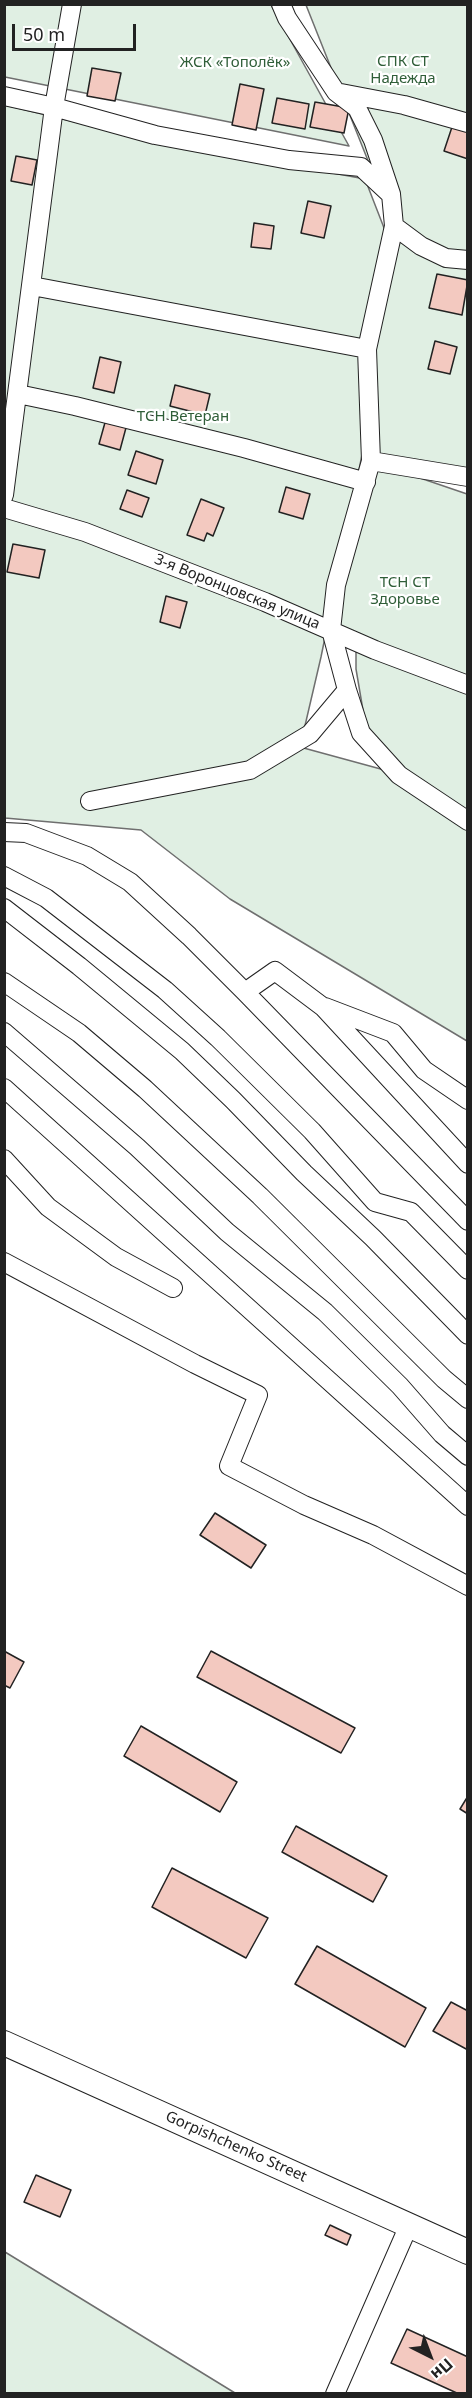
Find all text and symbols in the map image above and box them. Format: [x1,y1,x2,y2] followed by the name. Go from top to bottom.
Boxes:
[15,12,140,50] scale bar
[23,22,65,46] text: 50 m
[370,53,436,88] park label: СПК СТ Надежда
[180,54,290,72] park label: ЖСК «Тополёк»
[137,408,229,426] park label: ТСН Ветеран
[152,551,322,633] street label: 3-я Воронцовская улица
[370,574,440,609] park label: ТСН СТ Здоровье
[163,2108,309,2186] street label: Gorpishchenko Street
[400,2326,460,2386] north arrow
[426,2354,458,2385] text: Пн

